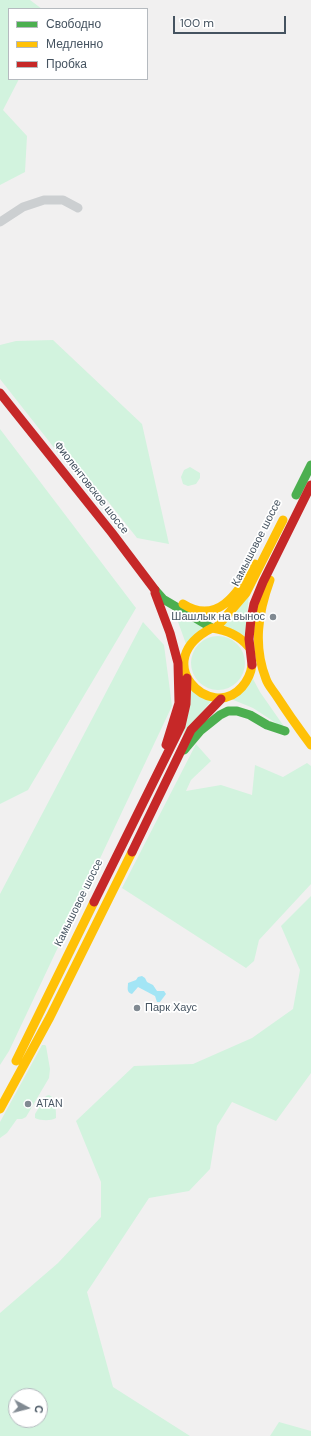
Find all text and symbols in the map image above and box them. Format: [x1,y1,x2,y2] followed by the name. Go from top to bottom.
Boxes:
[8,8,148,80] legend
[175,8,288,34] scale bar
[180,15,214,31] text: 100 m
[46,16,101,32] text: Свободно
[46,36,103,52] text: Медленно
[46,56,87,72] text: Пробка
[51,439,131,537] street label: Фиолентовское шоссе
[229,497,285,589] street label: Камышовое шоссе
[171,610,265,624] place label: Шашлык на вынос
[268,612,278,622] marker: Шашлык на вынос
[52,857,106,949] street label: Камышовое шоссе
[145,1001,197,1015] place label: Парк Хаус
[132,1003,142,1013] marker: Парк Хаус
[36,1097,63,1111] place label: ATAN
[23,1099,33,1109] marker: ATAN
[8,1388,48,1428] north arrow
[31,1405,46,1414] text: С

